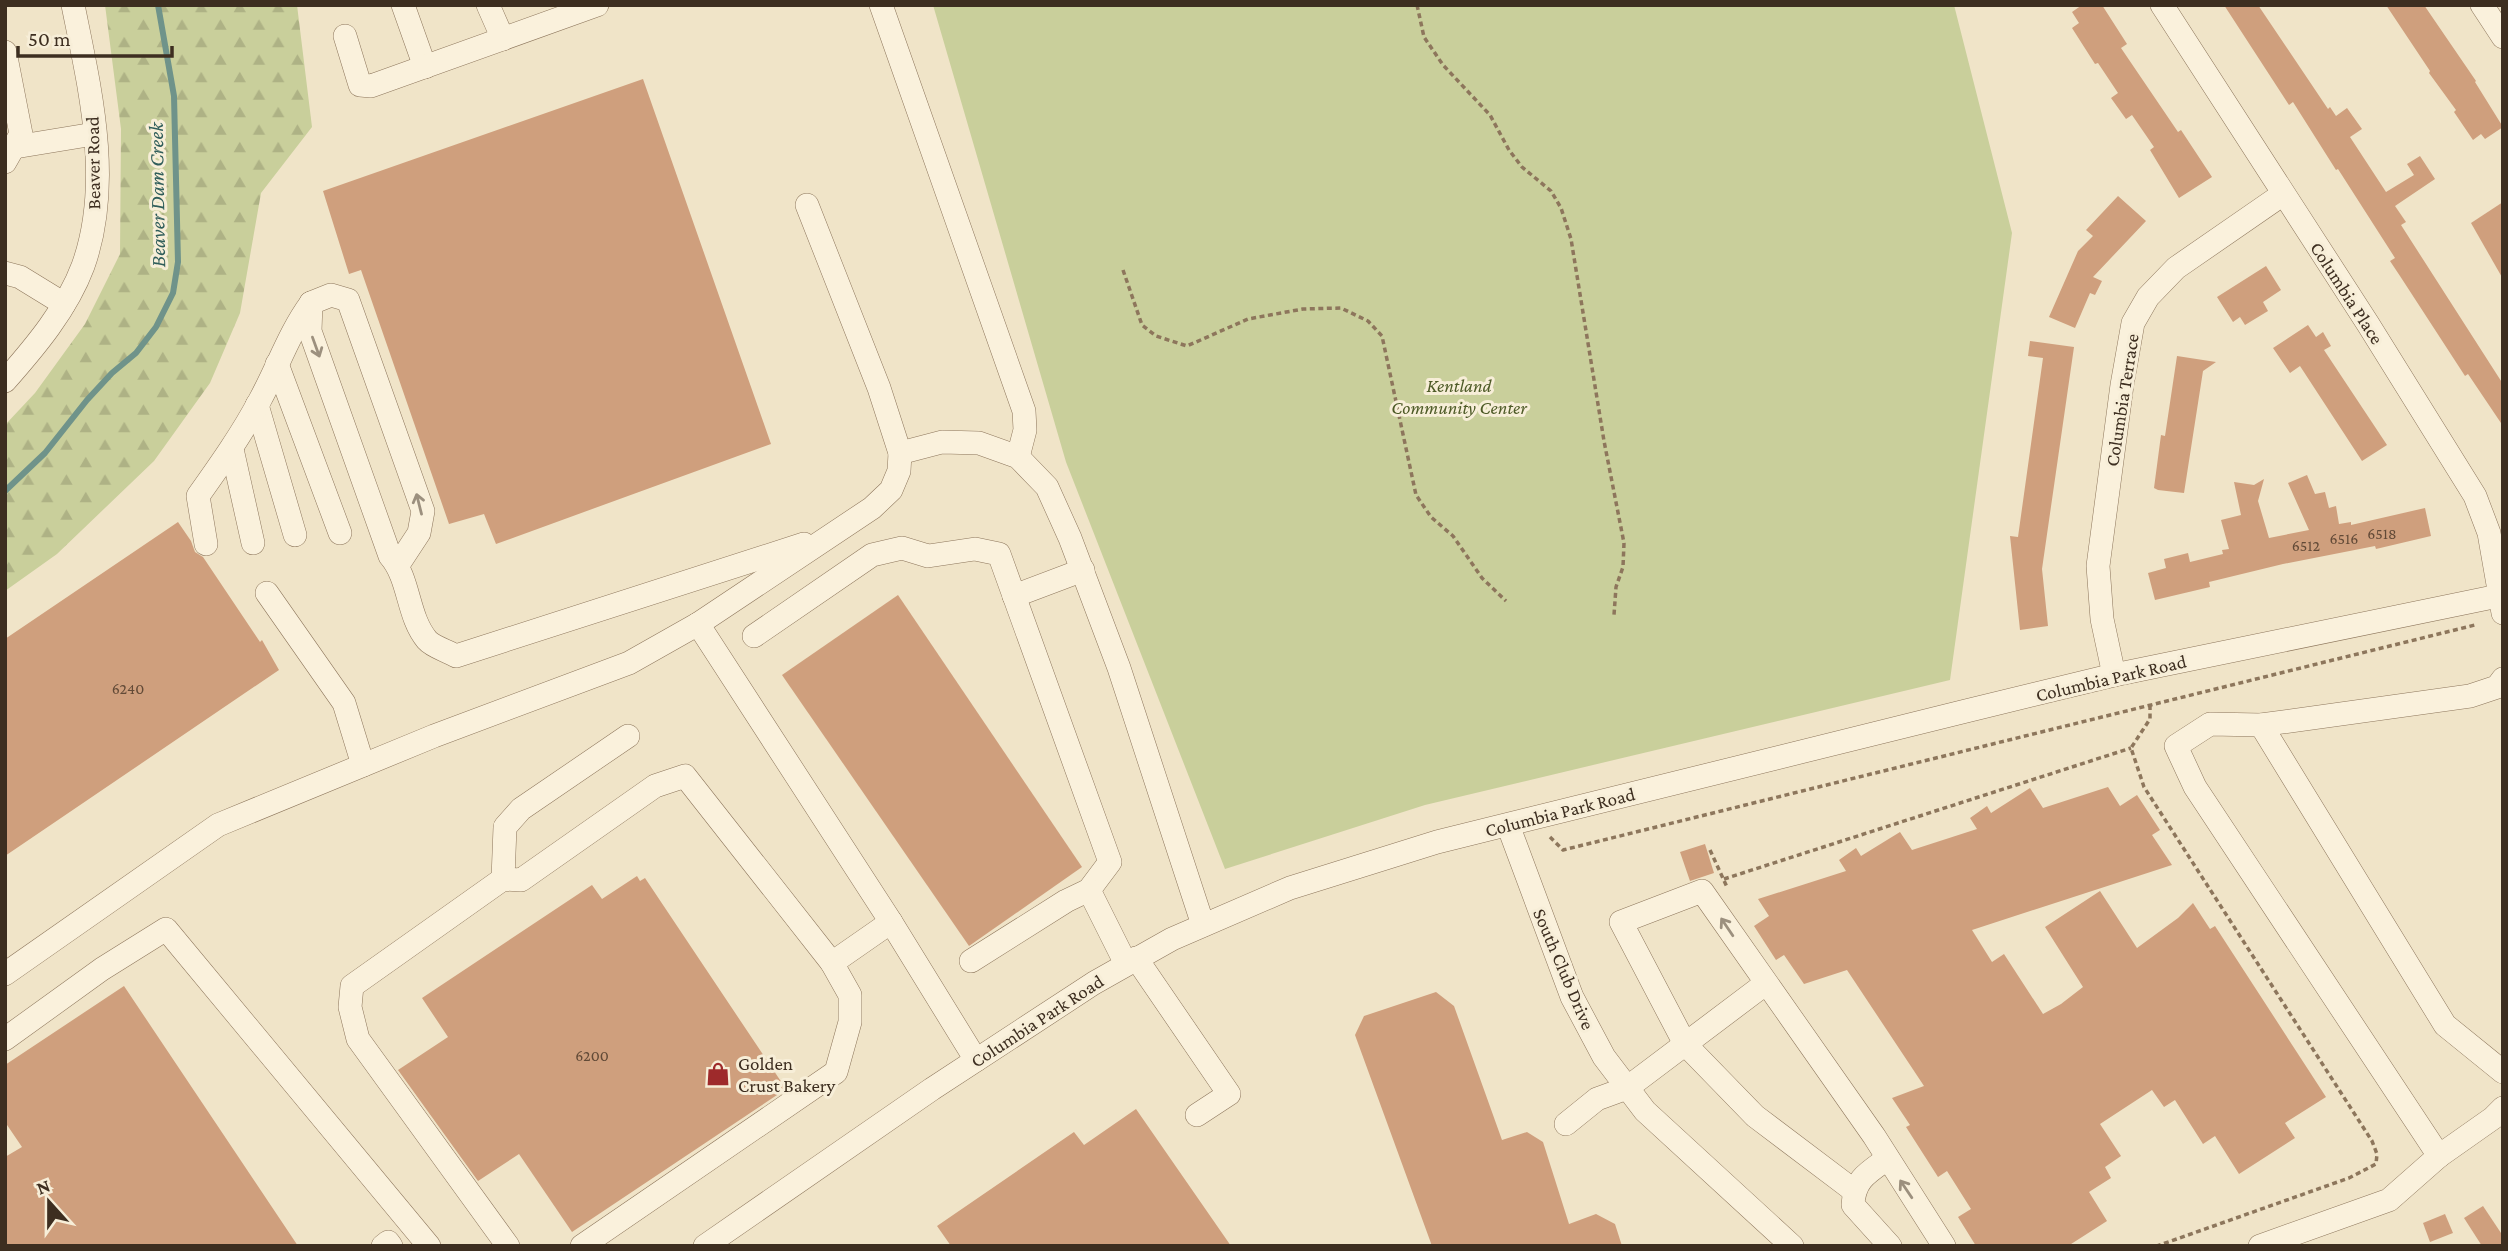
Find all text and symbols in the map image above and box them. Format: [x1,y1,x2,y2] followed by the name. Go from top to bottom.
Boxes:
[18,14,172,58] scale bar
[28,27,71,51] text: 50 m
[82,116,104,210] street label: Beaver Road
[144,122,170,268] water label: Beaver Dam Creek
[2306,238,2388,348] street label: Columbia Place
[2101,332,2143,468] street label: Columbia Terrace
[311,336,323,358] one-way arrow
[1391,375,1528,418] park label: Kentland Community Center
[412,493,425,515] one-way arrow
[2367,525,2397,542] house number: 6518
[2330,530,2358,547] house number: 6516
[2292,537,2321,554] house number: 6512
[2034,650,2188,706] street label: Columbia Park Road
[112,680,144,697] house number: 6240
[1483,783,1637,841] street label: Columbia Park Road
[1529,905,1599,1033] street label: South Club Drive
[1720,918,1734,937] one-way arrow
[967,970,1107,1072] street label: Columbia Park Road
[575,1047,609,1064] house number: 6200
[738,1053,836,1096] place label: Golden Crust Bakery
[704,1060,732,1088] shop icon: Golden Crust Bakery
[14,1167,84,1237] north arrow
[33,1174,53,1199] text: N
[1899,1180,1914,1199] one-way arrow

